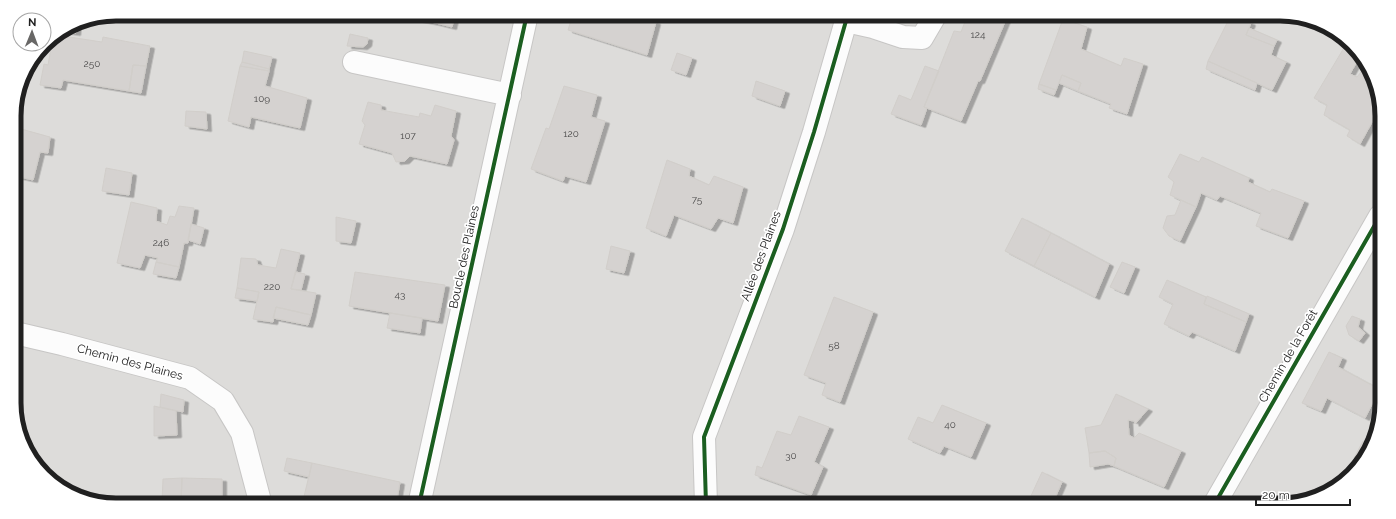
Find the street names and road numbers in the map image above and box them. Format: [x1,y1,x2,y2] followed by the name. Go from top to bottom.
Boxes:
[446,204,482,310] street label: Boucle des Plaines
[738,209,784,303] street label: Allée des Plaines
[1256,307,1320,405] street label: Chemin de la Forêt
[76,341,185,383] street label: Chemin des Plaines

